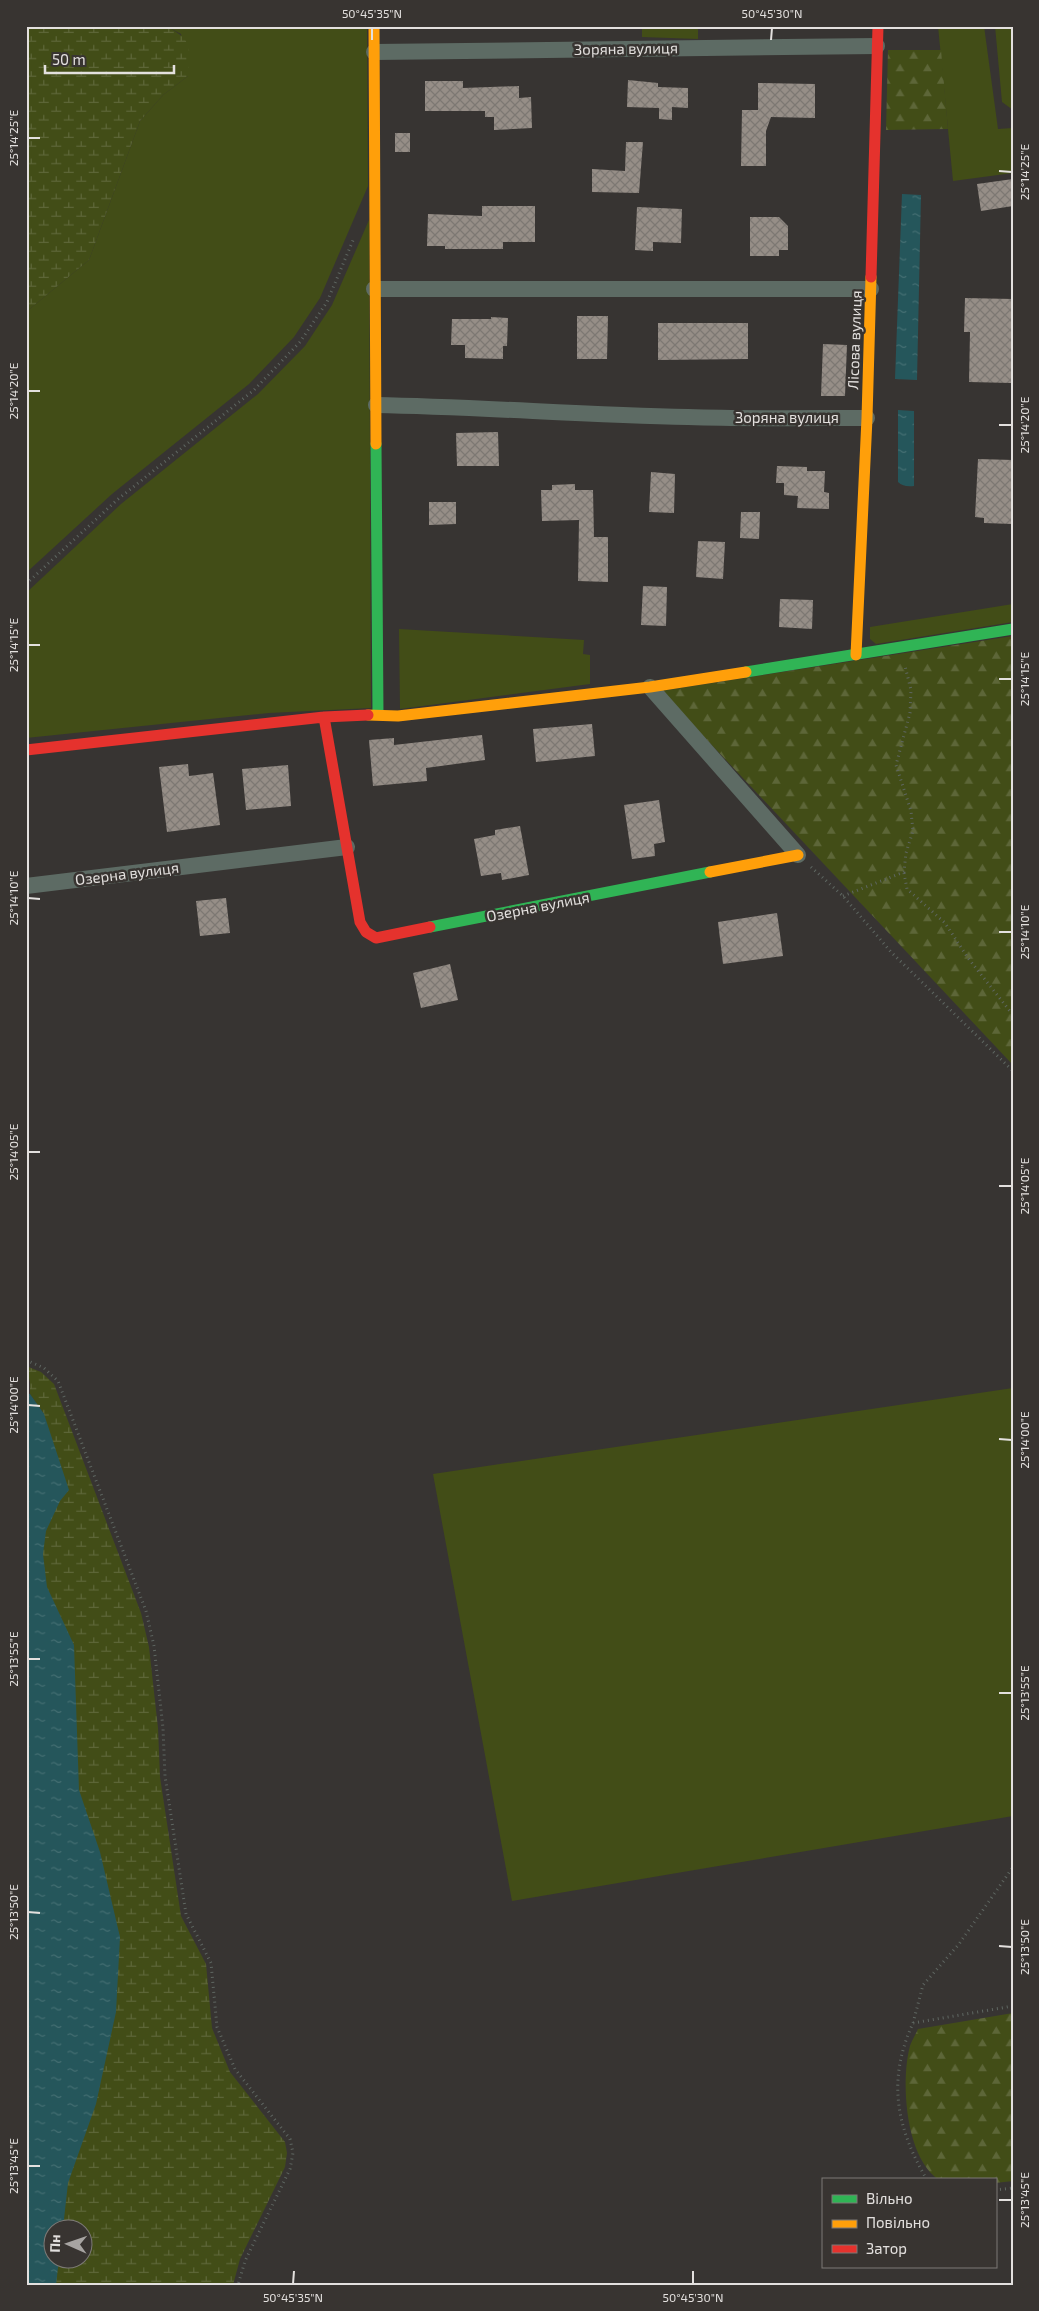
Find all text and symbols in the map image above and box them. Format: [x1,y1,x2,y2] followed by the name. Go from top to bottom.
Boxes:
[342,6,402,20] text: 50°45'35"N
[742,6,802,20] text: 50°45'30"N
[574,38,678,59] street label: Зоряна вулиця
[45,42,174,74] scale bar
[52,50,86,68] text: 50 m
[6,110,20,166] text: 25°14'25"E
[1017,144,1031,200] text: 25°14'25"E
[843,290,866,390] street label: Лісова вулиця
[6,362,20,420] text: 25°14'20"E
[1017,396,1031,454] text: 25°14'20"E
[735,408,839,427] street label: Зоряна вулиця
[6,618,20,672] text: 25°14'15"E
[1017,652,1031,706] text: 25°14'15"E
[74,858,180,889] street label: Озерна вулиця
[6,870,20,926] text: 25°14'10"E
[485,887,591,926] street label: Озерна вулиця
[1017,904,1031,960] text: 25°14'10"E
[6,1123,20,1180] text: 25°14'05"E
[1017,1157,1031,1214] text: 25°14'05"E
[6,1376,20,1434] text: 25°14'00"E
[1017,1411,1031,1469] text: 25°14'00"E
[6,1631,20,1687] text: 25°13'55"E
[1017,1665,1031,1721] text: 25°13'55"E
[6,1884,20,1940] text: 25°13'50"E
[1017,1919,1031,1975] text: 25°13'50"E
[6,2138,20,2194] text: 25°13'45"E
[1017,2172,1031,2228] text: 25°13'45"E
[822,2178,996,2268] legend
[866,2189,913,2207] text: Вільно
[866,2213,930,2231] text: Повільно
[42,2218,92,2268] north arrow
[46,2234,63,2253] text: Пн
[866,2239,907,2257] text: Затор
[263,2290,323,2304] text: 50°45'35"N
[663,2290,723,2304] text: 50°45'30"N

